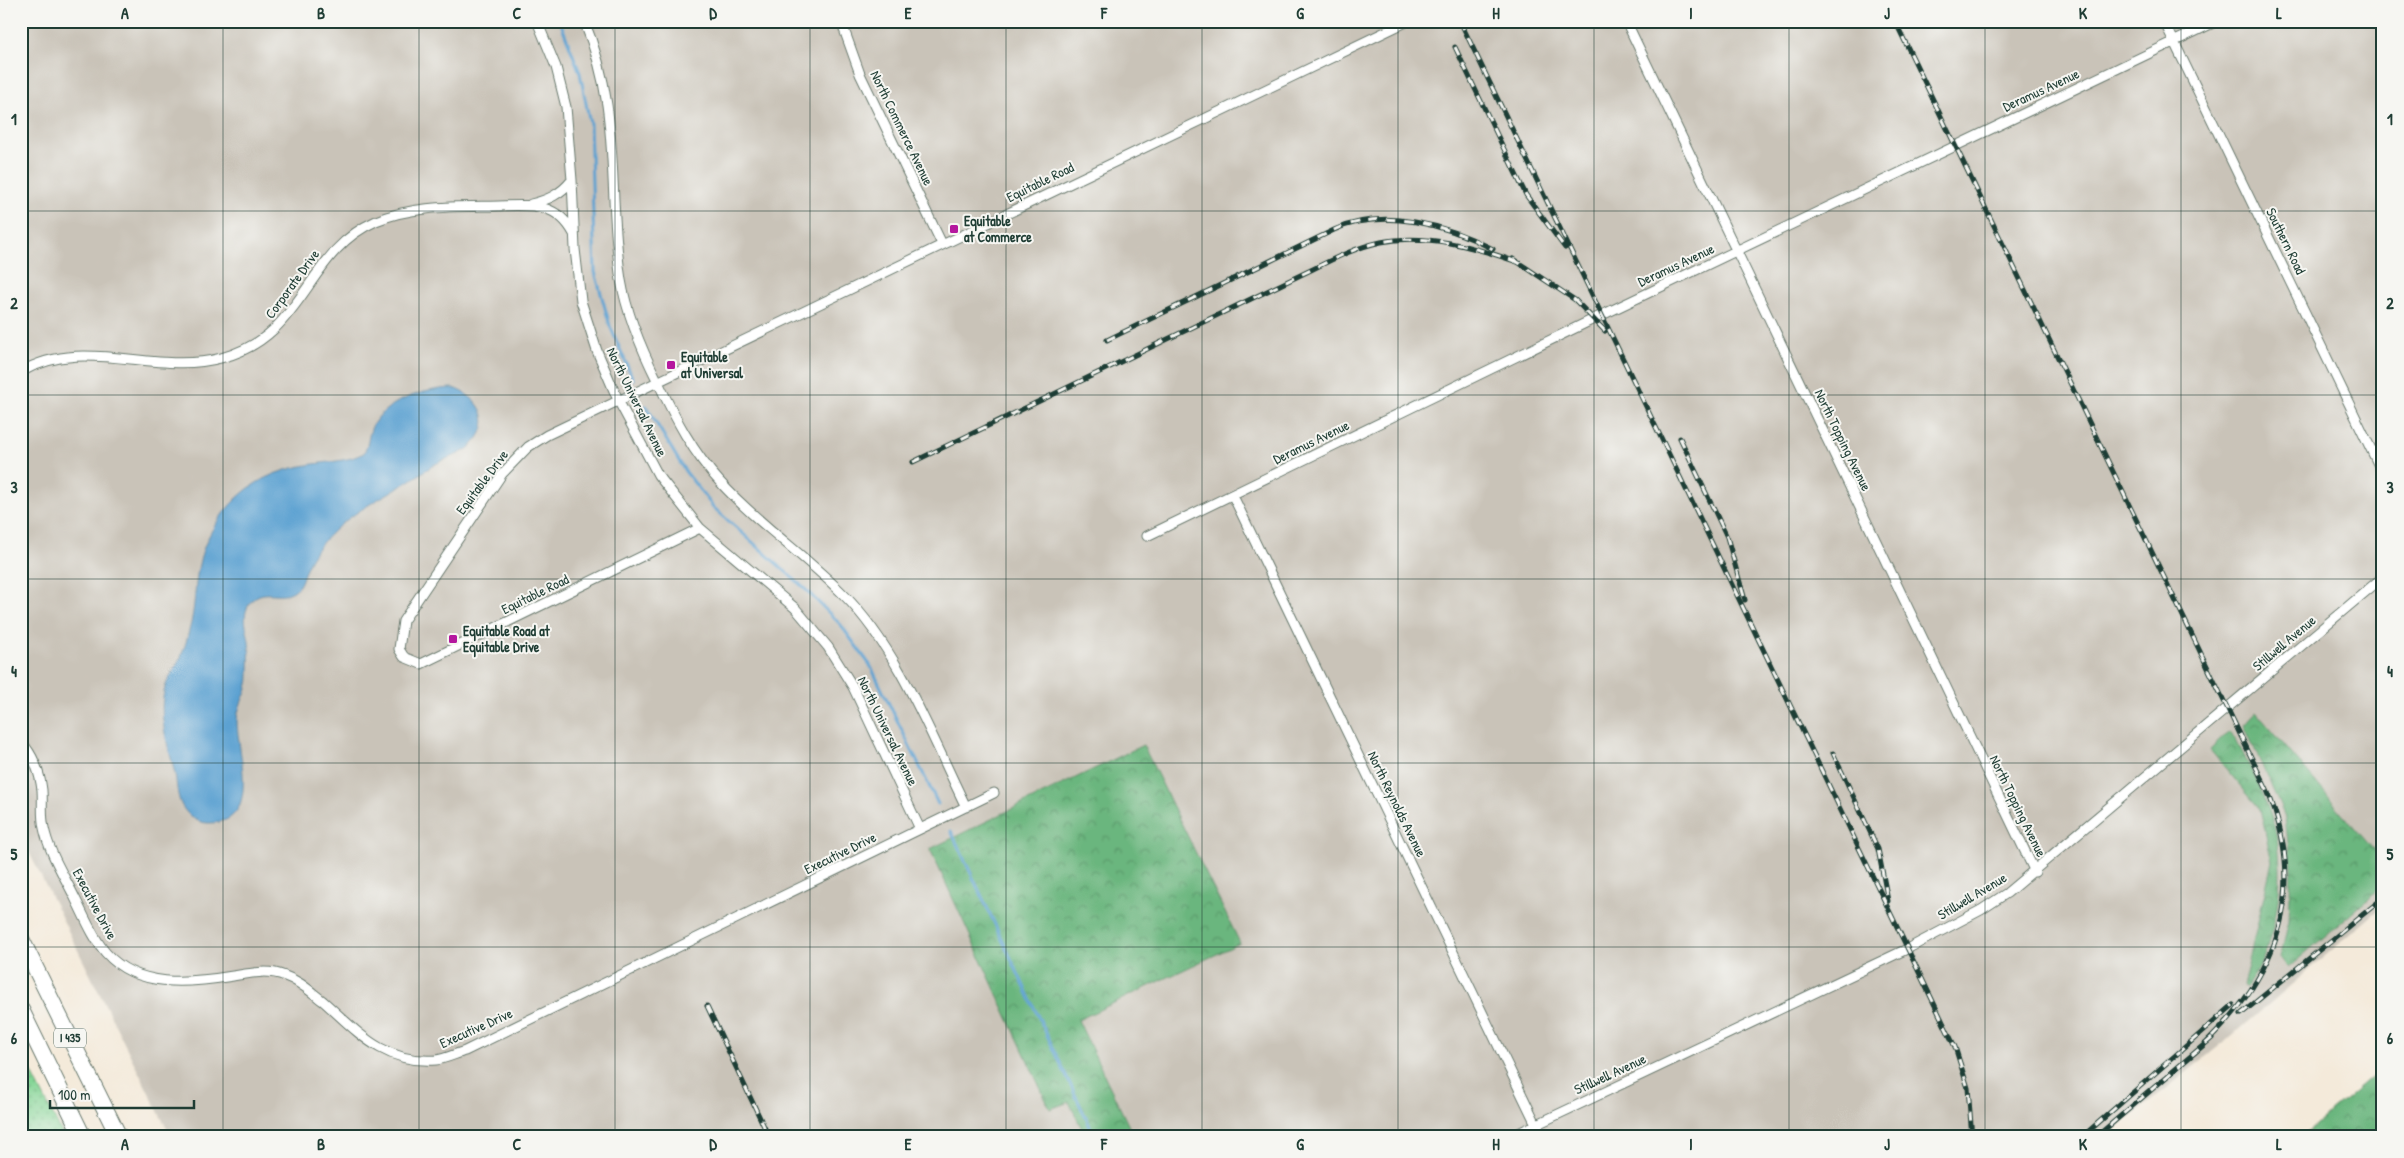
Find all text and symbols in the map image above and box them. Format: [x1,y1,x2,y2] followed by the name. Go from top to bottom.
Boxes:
[121,2,129,24] text: A
[317,2,325,24] text: B
[513,2,522,24] text: C
[709,2,717,24] text: D
[904,2,912,24] text: E
[1100,2,1108,24] text: F
[1296,2,1304,24] text: G
[1492,2,1500,24] text: H
[1689,2,1693,24] text: I
[1884,2,1890,24] text: J
[2079,2,2088,24] text: K
[2276,2,2282,24] text: L
[1999,63,2082,116] street label: Deramus Avenue
[866,67,939,189] street label: North Commerce Avenue
[11,108,17,130] text: 1
[2387,108,2393,130] text: 1
[1003,157,1078,207] street label: Equitable Road
[2262,204,2311,278] street label: Southern Road
[964,211,1032,246] place label: Equitable at Commerce
[948,223,960,235] marker: Equitable at Commerce
[1634,238,1717,291] street label: Deramus Avenue
[260,245,324,323] street label: Corporate Drive
[10,292,18,314] text: 2
[2386,292,2394,314] text: 2
[603,344,672,460] street label: North Universal Avenue
[681,347,743,382] place label: Equitable at Universal
[665,359,677,371] marker: Equitable at Universal
[1810,386,1877,495] street label: North Topping Avenue
[1270,415,1352,468] street label: Deramus Avenue
[451,445,513,519] street label: Equitable Drive
[10,476,18,498] text: 3
[2386,476,2394,498] text: 3
[498,569,573,619] street label: Equitable Road
[2248,610,2320,675] street label: Stillwell Avenue
[463,621,551,658] place label: Equitable Road at Equitable Drive
[447,633,459,645] marker: Equitable Road at Equitable Drive
[11,660,17,682] text: 4
[2387,660,2393,682] text: 4
[854,673,923,789] street label: North Universal Avenue
[1363,748,1431,861] street label: North Reynolds Avenue
[1985,752,2052,861] street label: North Topping Avenue
[801,827,879,878] street label: Executive Drive
[11,843,18,865] text: 5
[2387,843,2394,865] text: 5
[69,865,122,943] street label: Executive Drive
[1934,867,2010,924] street label: Stillwell Avenue
[436,1003,516,1052] street label: Executive Drive
[11,1027,18,1049] text: 6
[2387,1027,2394,1049] text: 6
[54,1028,86,1048] road number: I 435
[1571,1048,1649,1098] street label: Stillwell Avenue
[50,1078,194,1110] scale bar
[58,1084,91,1105] text: 100 m
[121,1133,129,1155] text: A
[317,1133,325,1155] text: B
[513,1133,522,1155] text: C
[709,1133,717,1155] text: D
[904,1133,912,1155] text: E
[1100,1133,1108,1155] text: F
[1296,1133,1304,1155] text: G
[1492,1133,1500,1155] text: H
[1689,1133,1693,1155] text: I
[1884,1133,1890,1155] text: J
[2079,1133,2088,1155] text: K
[2276,1133,2282,1155] text: L

